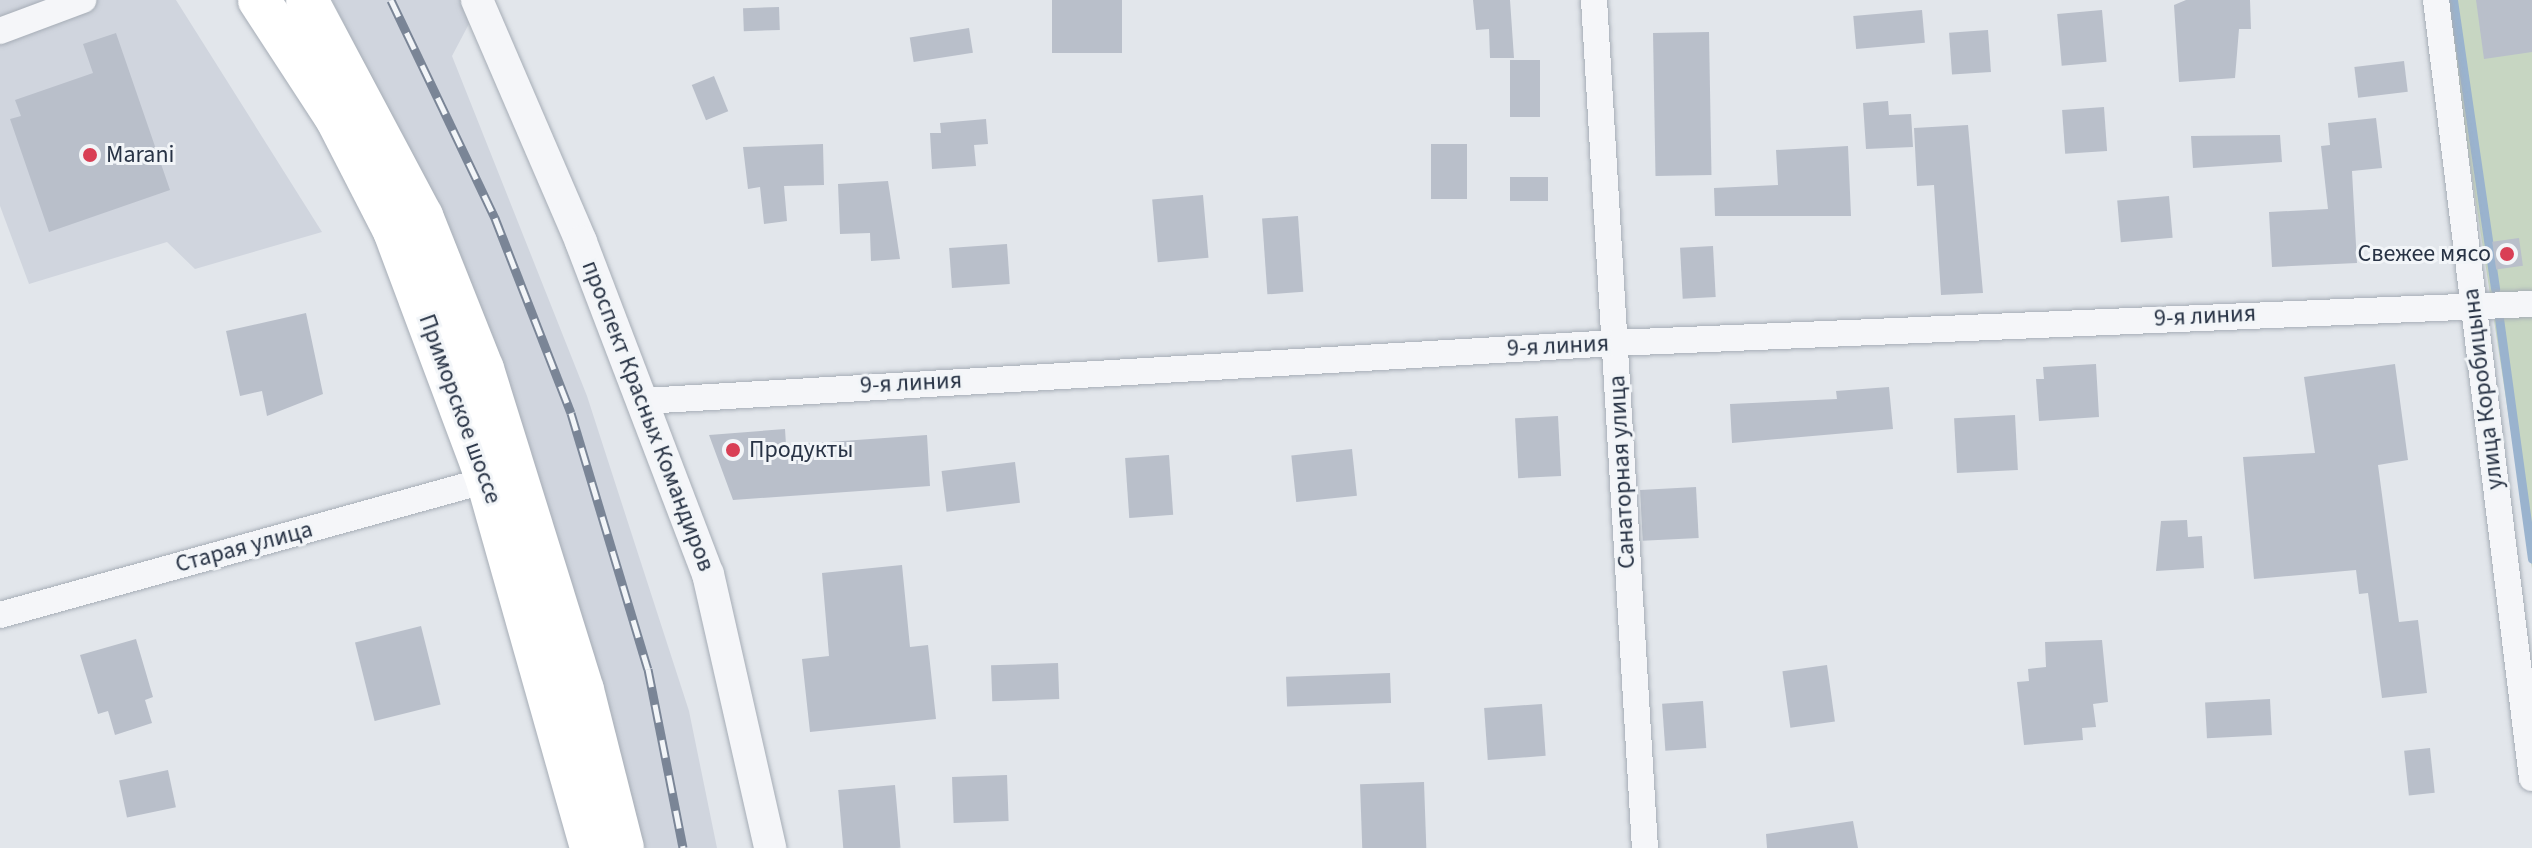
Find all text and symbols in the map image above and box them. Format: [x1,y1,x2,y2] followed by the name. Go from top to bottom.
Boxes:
[106,141,174,169] place label: Marani
[81,146,99,164] marker: Marani
[2358,240,2491,268] place label: Свежее мясо
[2498,245,2516,263] marker: Свежее мясо
[575,257,721,575] street label: проспект Красных Командиров
[2456,287,2510,491] street label: улица Коробицына
[2153,299,2257,333] street label: 9-я линия
[412,310,508,508] street label: Приморское шоссе
[1506,329,1610,363] street label: 9-я линия
[859,366,963,400] street label: 9-я линия
[1603,375,1641,569] street label: Санаторная улица
[749,436,853,464] place label: Продукты
[724,441,742,459] marker: Продукты
[172,515,316,579] street label: Старая улица

